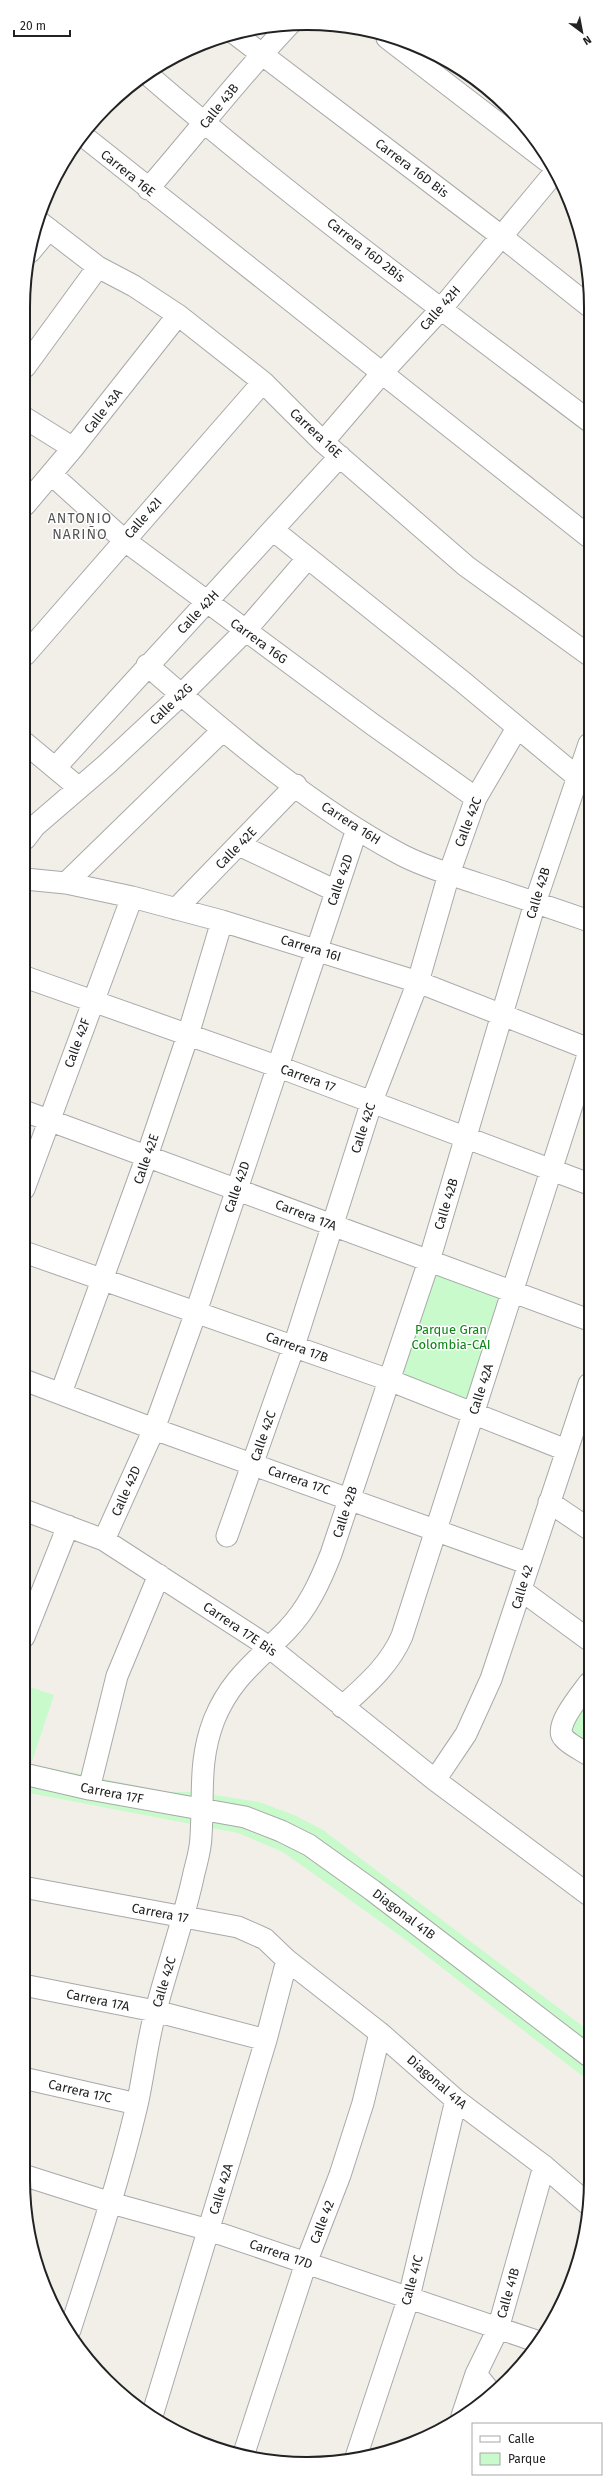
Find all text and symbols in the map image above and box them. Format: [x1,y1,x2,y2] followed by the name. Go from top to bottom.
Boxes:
[14,12,70,38] scale bar
[562,12,602,52] north arrow
[20,19,46,33] text: 20 m
[580,33,594,48] text: N
[196,81,242,131] street label: Calle 43B
[372,136,452,200] street label: Carrera 16D Bis
[98,147,158,199] street label: Carrera 16E
[324,215,408,285] street label: Carrera 16D 2Bis
[417,283,463,333] street label: Calle 42H
[81,385,126,436] street label: Calle 43A
[287,405,345,461] street label: Carrera 16E
[121,495,165,541] street label: Calle 42I
[48,510,112,543] district label: ANTONIO NARIÑO
[174,587,222,637] street label: Calle 42H
[228,615,290,667] street label: Carrera 16G
[147,680,195,728] street label: Calle 42G
[452,794,485,849] street label: Calle 42C
[319,798,383,848] street label: Carrera 16H
[212,824,260,872] street label: Calle 42E
[324,852,356,908] street label: Calle 42D
[523,865,553,921] street label: Calle 42B
[279,932,343,964] street label: Carrera 16I
[61,1016,93,1070] street label: Calle 42F
[278,1061,338,1095] street label: Carrera 17
[348,1100,378,1155] street label: Calle 42C
[130,1132,162,1186] street label: Calle 42E
[221,1159,253,1215] street label: Calle 42D
[431,1176,461,1232] street label: Calle 42B
[273,1196,339,1234] street label: Carrera 17A
[411,1322,491,1352] park label: Parque Gran Colombia-CAI
[264,1329,330,1365] street label: Carrera 17B
[466,1361,496,1416] street label: Calle 42A
[247,1408,279,1463] street label: Calle 42C
[266,1462,333,1498] street label: Carrera 17C
[108,1463,144,1519] street label: Calle 42D
[330,1484,360,1540] street label: Calle 42B
[508,1563,536,1611] street label: Calle 42
[200,1599,280,1659] street label: Carrera 17E Bis
[79,1780,145,1807] street label: Carrera 17F
[370,1886,438,1943] street label: Diagonal 41B
[130,1900,190,1926] street label: Carrera 17
[149,1954,179,2009] street label: Calle 42C
[65,1986,132,2014] street label: Carrera 17A
[404,2052,470,2112] street label: Diagonal 41A
[47,2076,114,2106] street label: Carrera 17C
[206,2161,236,2216] street label: Calle 42A
[307,2198,337,2246] street label: Calle 42
[247,2236,315,2272] street label: Carrera 17D
[398,2253,426,2307] street label: Calle 41C
[494,2266,522,2320] street label: Calle 41B
[472,2423,602,2475] legend
[508,2432,535,2446] text: Calle
[508,2452,546,2466] text: Parque

